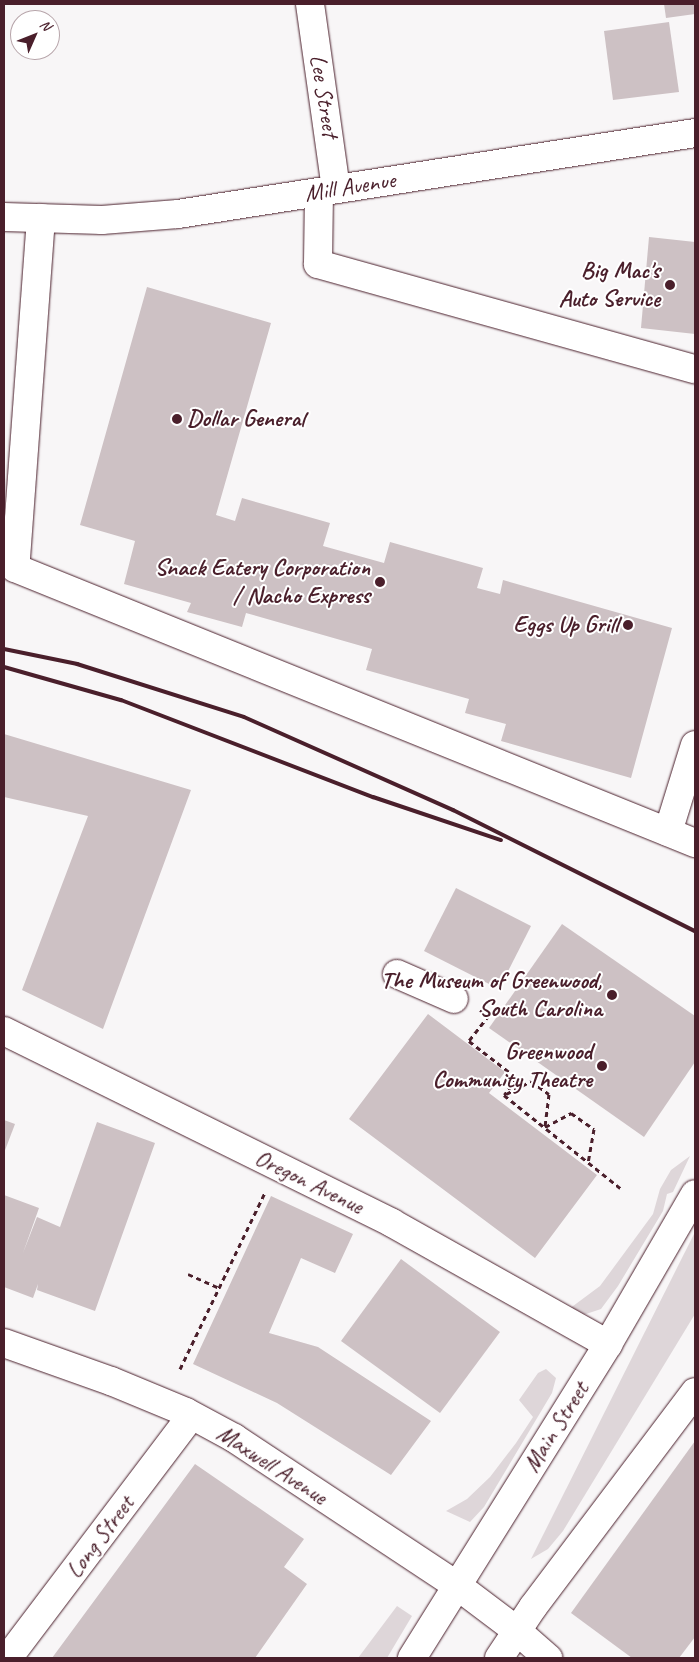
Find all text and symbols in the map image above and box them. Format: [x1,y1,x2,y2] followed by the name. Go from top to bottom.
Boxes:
[10,10,60,60] north arrow
[36,16,55,34] text: N
[303,52,345,140] street label: Lee Street
[303,166,397,208] street label: Mill Avenue
[559,257,660,313] place label: Big Mac's Auto Service
[664,279,676,291] marker: Big Mac's Auto Service
[187,405,305,433] place label: Dollar General
[171,413,183,425] marker: Dollar General
[154,554,370,610] place label: Snack Eatery Corporation / Nacho Express
[374,576,386,588] marker: Snack Eatery Corporation / Nacho Express
[513,611,618,639] place label: Eggs Up Grill
[622,619,634,631] marker: Eggs Up Grill
[380,967,602,1023] place label: The Museum of Greenwood, South Carolina
[606,989,618,1001] marker: The Museum of Greenwood, South Carolina
[432,1038,592,1094] place label: Greenwood Community Theatre
[596,1060,608,1072] marker: Greenwood Community Theatre
[250,1143,368,1221] street label: Oregon Avenue
[517,1376,595,1478] street label: Main Street
[212,1419,332,1511] street label: Maxwell Avenue
[60,1490,140,1584] street label: Long Street

